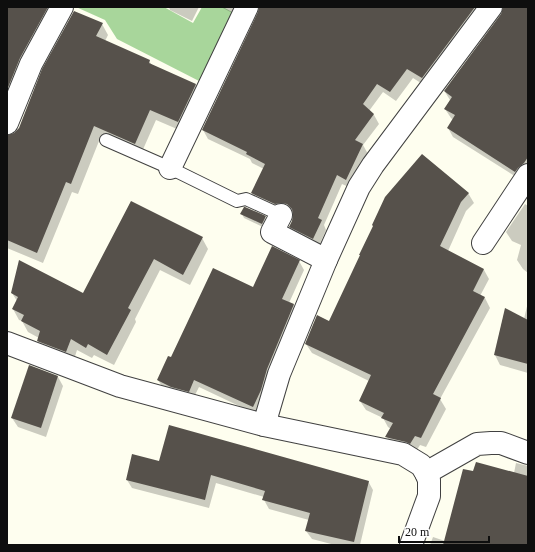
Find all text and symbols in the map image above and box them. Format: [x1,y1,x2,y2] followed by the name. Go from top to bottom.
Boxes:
[399,518,489,544] scale bar
[405,525,430,539] text: 20 m

